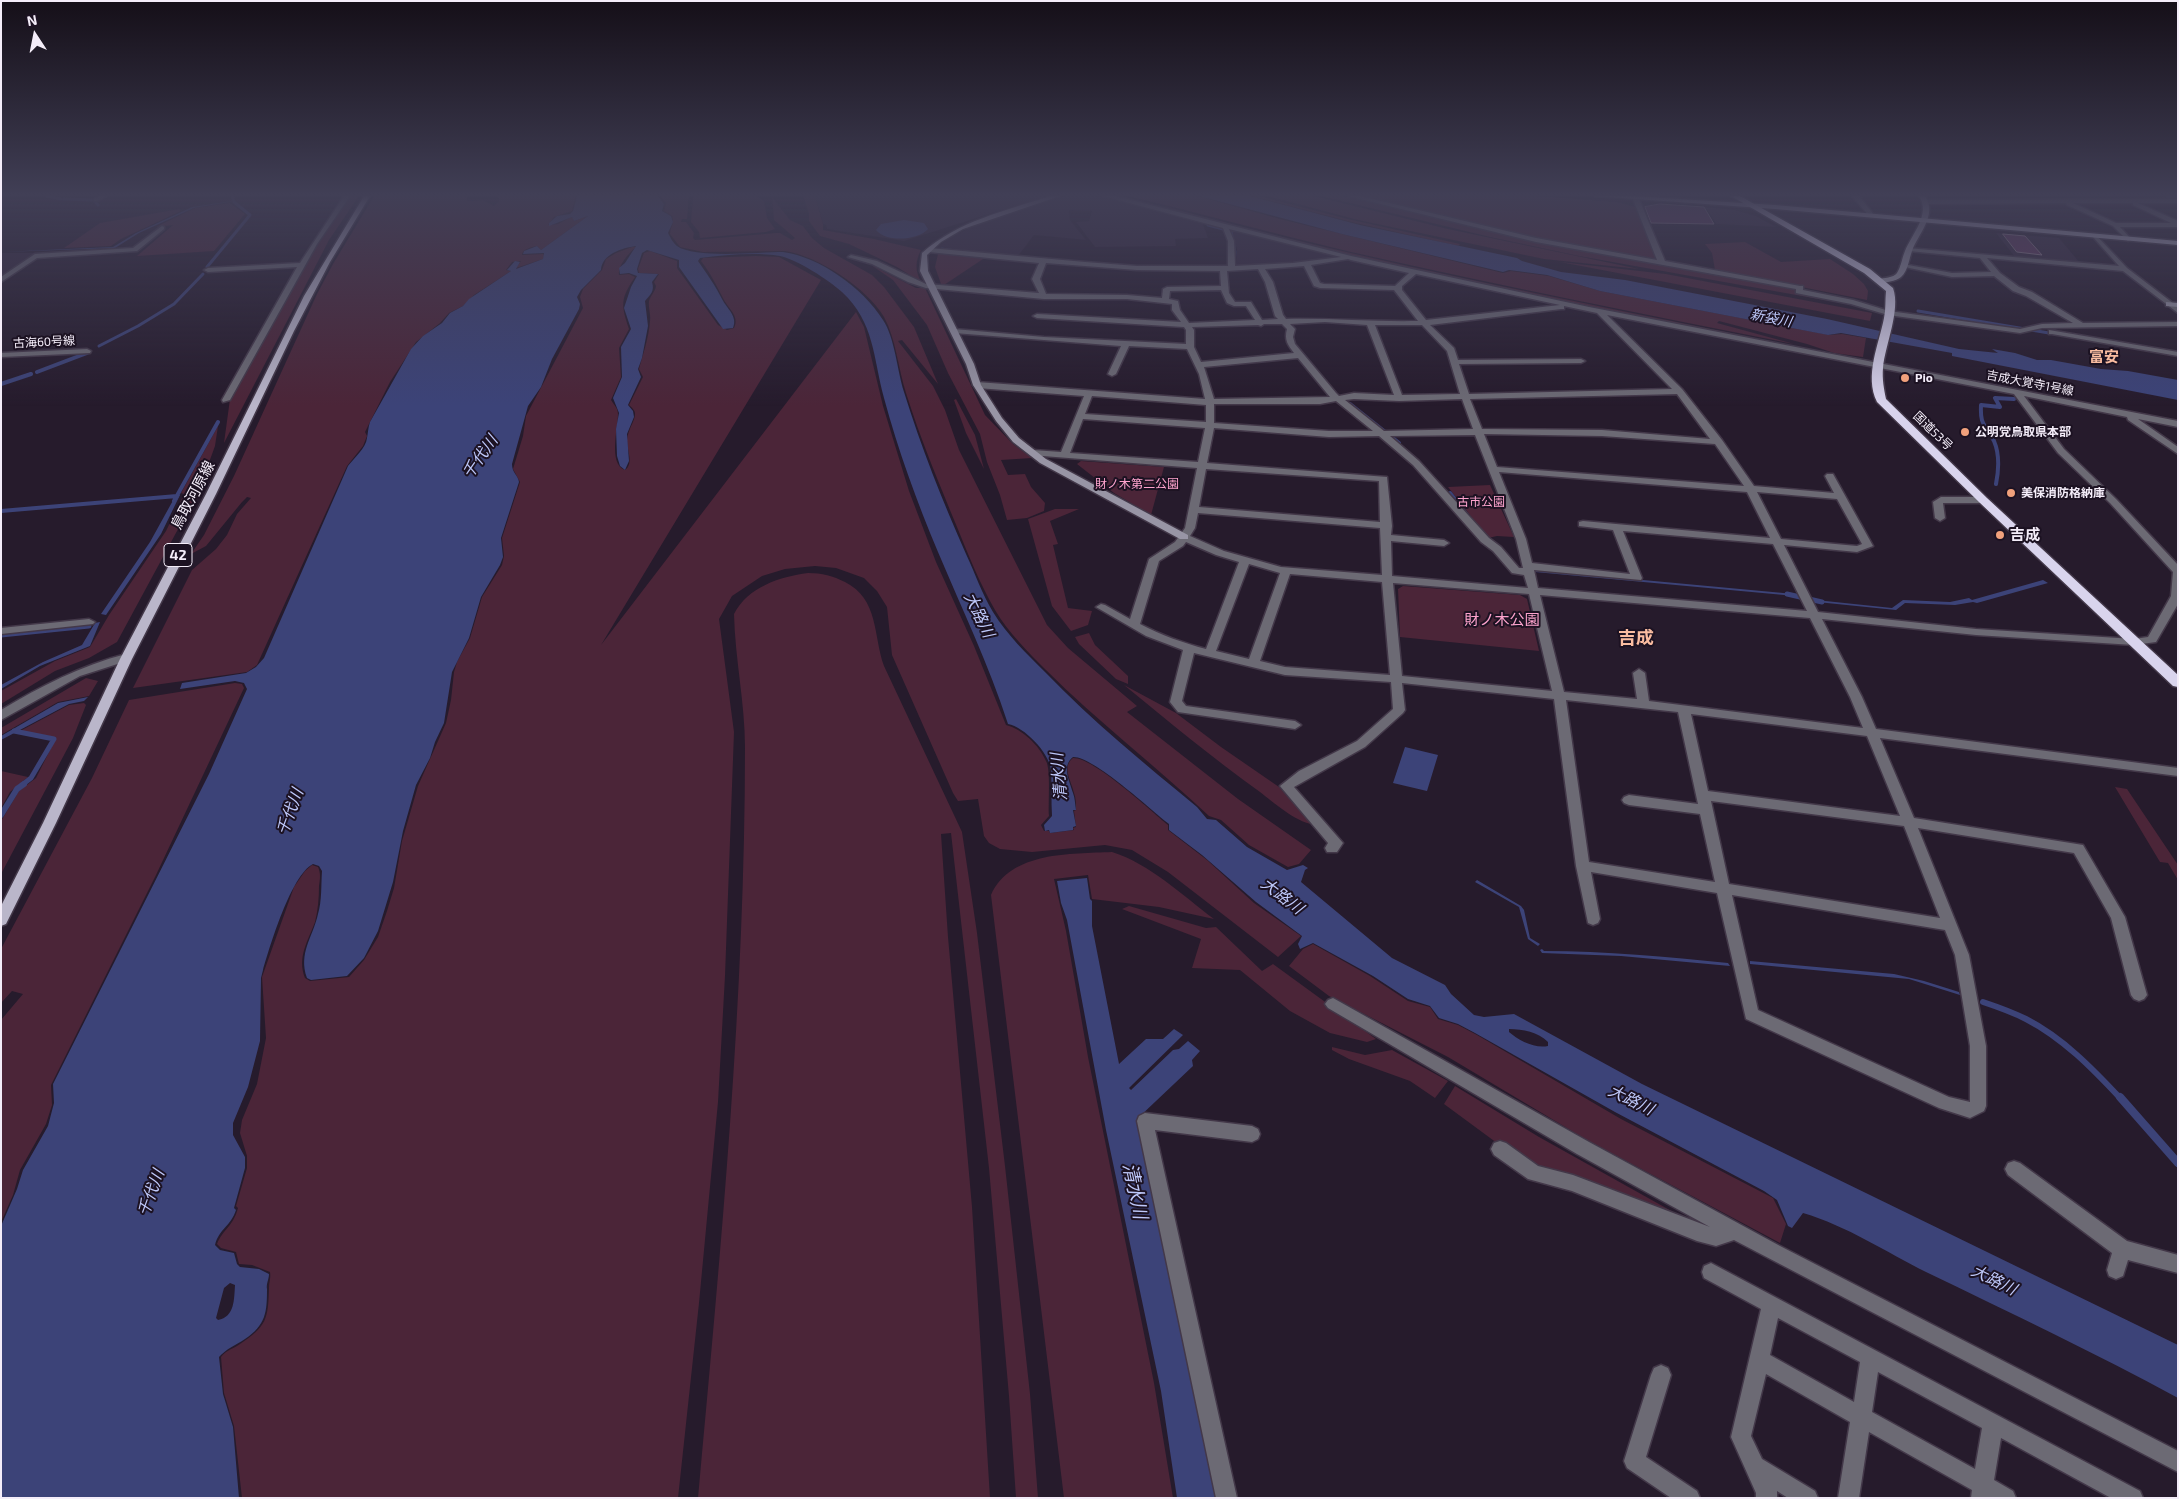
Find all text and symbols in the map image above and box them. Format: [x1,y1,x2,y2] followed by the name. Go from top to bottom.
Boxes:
[10,10,60,60] north arrow
[25,10,39,29] text: N
[1749,306,1793,330] water label: 新袋川
[13,333,75,351] street label: 古海60号線
[2089,348,2119,366] district label: 富安
[1985,367,2075,399] street label: 吉成大覚寺1号線
[1915,371,1933,385] place label: Pio
[1899,372,1911,384] marker: Pio
[1910,409,1956,453] street label: 国道53号
[1975,425,2071,439] place label: 公明党鳥取県本部
[1959,426,1971,438] marker: 公明党鳥取県本部
[458,432,502,482] water label: 千代川
[167,458,219,532] street label: 鳥取河原線
[1095,477,1179,491] park label: 財ノ木第二公園
[2021,486,2105,500] place label: 美保消防格納庫
[2005,487,2017,499] marker: 美保消防格納庫
[1457,495,1505,509] park label: 古市公園
[2010,526,2040,544] place label: 吉成
[1994,529,2006,541] marker: 吉成
[164,544,192,566] road number: 42
[960,589,998,641] water label: 大路川
[1465,611,1539,629] park label: 財ノ木公園
[1618,627,1654,649] district label: 吉成
[1047,752,1071,802] water label: 清水川
[273,786,307,838] water label: 千代川
[1257,874,1307,918] water label: 大路川
[1605,1081,1657,1119] water label: 大路川
[1118,1161,1152,1221] water label: 清水川
[134,1167,168,1219] water label: 千代川
[1968,1261,2020,1299] water label: 大路川

